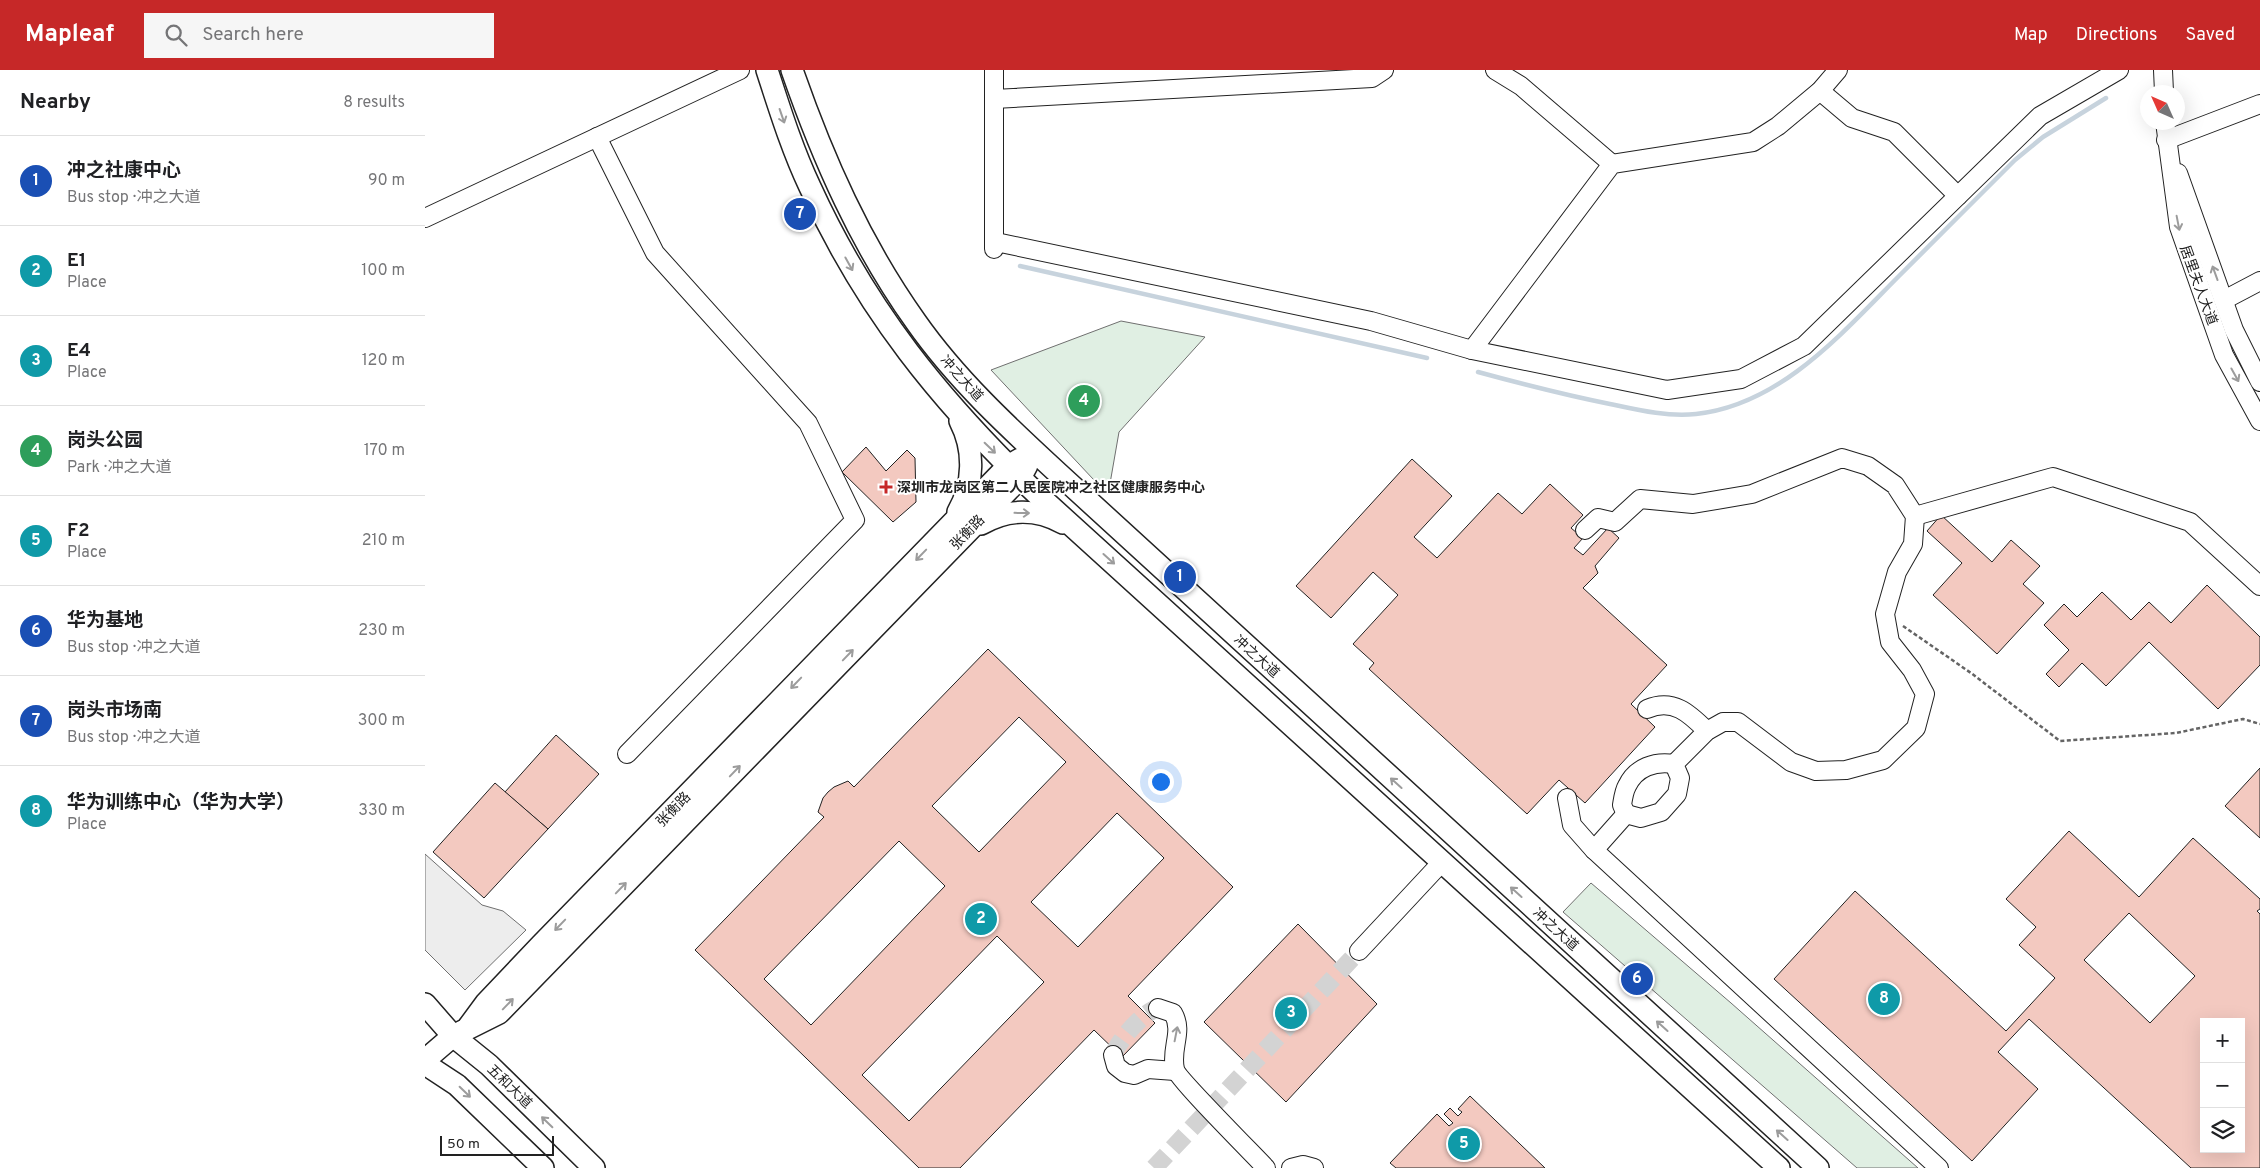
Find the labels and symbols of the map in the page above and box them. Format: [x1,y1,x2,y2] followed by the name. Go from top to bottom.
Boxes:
[2140,85,2185,130] north arrow
[778,108,787,124] one-way arrow
[784,195,816,233] pin: 7
[2174,215,2184,231] one-way arrow
[2175,243,2220,328] street label: 居里夫人大道
[844,257,854,272] one-way arrow
[2210,265,2219,281] one-way arrow
[936,353,986,405] street label: 冲之大道
[2231,367,2240,382] one-way arrow
[1068,382,1100,420] pin: 4
[983,442,995,454] one-way arrow
[897,479,1205,497] place label: 深圳市龙岗区第二人民医院冲之社区健康服务中心
[879,480,893,494] marker: 深圳市龙岗区第二人民医院冲之社区健康服务中心
[1013,508,1029,517] one-way arrow
[947,512,989,554] street label: 张衡路
[915,548,927,561] one-way arrow
[1102,553,1115,565] one-way arrow
[1164,558,1196,596] pin: 1
[1230,632,1282,682] street label: 冲之大道
[842,648,854,661] one-way arrow
[790,677,802,690] one-way arrow
[728,765,741,777] one-way arrow
[1148,769,1174,795] your location
[1390,777,1403,789] one-way arrow
[653,789,695,831] street label: 张衡路
[615,881,627,894] one-way arrow
[1510,886,1523,898] one-way arrow
[965,900,997,938] pin: 2
[1529,905,1581,955] street label: 冲之大道
[554,919,566,931] one-way arrow
[1621,960,1653,998] pin: 6
[1868,980,1900,1018] pin: 8
[1275,994,1307,1032] pin: 3
[502,998,514,1010] one-way arrow
[1656,1020,1669,1031] one-way arrow
[1172,1026,1181,1042] one-way arrow
[483,1062,535,1113] street label: 五和大道
[458,1086,471,1098] one-way arrow
[541,1116,553,1128] one-way arrow
[1448,1125,1480,1163] pin: 5
[1776,1129,1789,1141] one-way arrow
[440,1133,554,1156] scale bar

